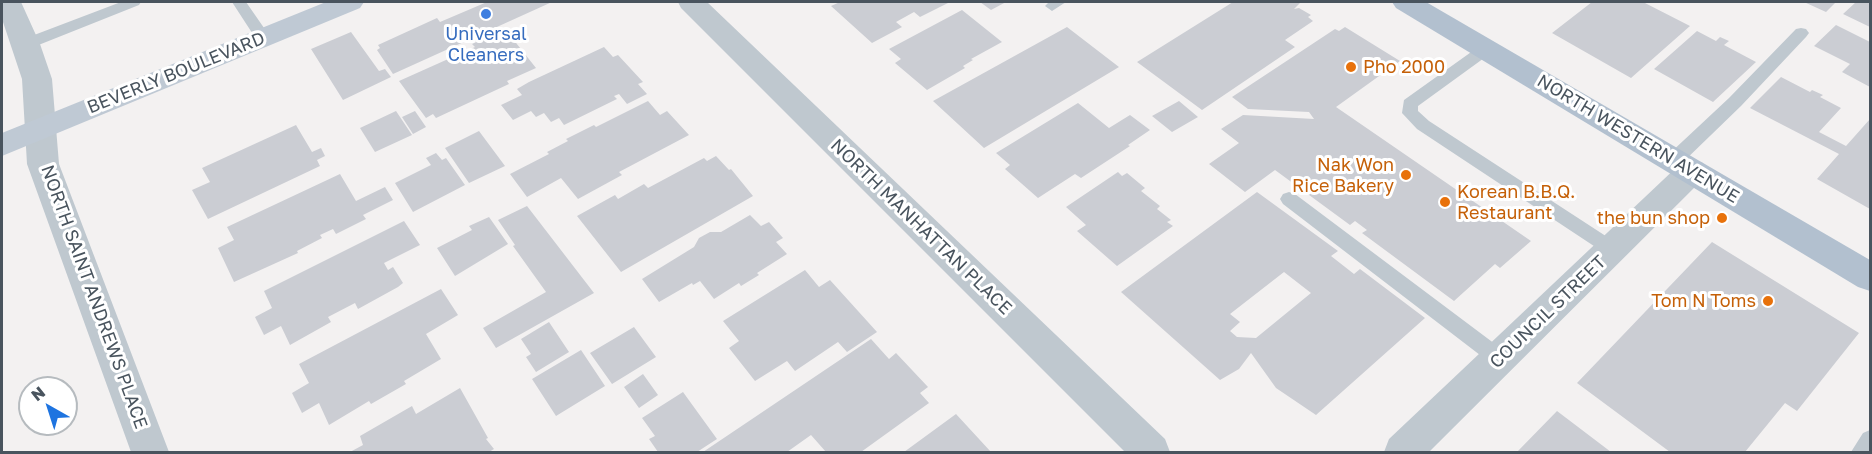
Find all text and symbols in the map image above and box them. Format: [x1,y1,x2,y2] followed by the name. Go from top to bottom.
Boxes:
[479,7,493,21] marker: Universal Cleaners
[445,23,527,66] place label: Universal Cleaners
[84,27,268,119] street label: BEVERLY BOULEVARD
[1363,56,1445,78] place label: Pho 2000
[1344,60,1358,74] marker: Pho 2000
[1533,70,1743,208] street label: NORTH WESTERN AVENUE
[826,135,1016,319] street label: NORTH MANHATTAN PLACE
[1292,154,1394,196] place label: Nak Won Rice Bakery
[36,162,152,432] street label: NORTH SAINT ANDREWS PLACE
[1399,168,1413,182] marker: Nak Won Rice Bakery
[1457,181,1575,224] place label: Korean B.B.Q. Restaurant
[1438,195,1452,209] marker: Korean B.B.Q. Restaurant
[1597,207,1710,229] place label: the bun shop
[1715,211,1729,225] marker: the bun shop
[1485,251,1611,373] street label: COUNCIL STREET
[1651,290,1756,312] place label: Tom N Toms
[1761,294,1775,308] marker: Tom N Toms
[18,376,78,436] north arrow

